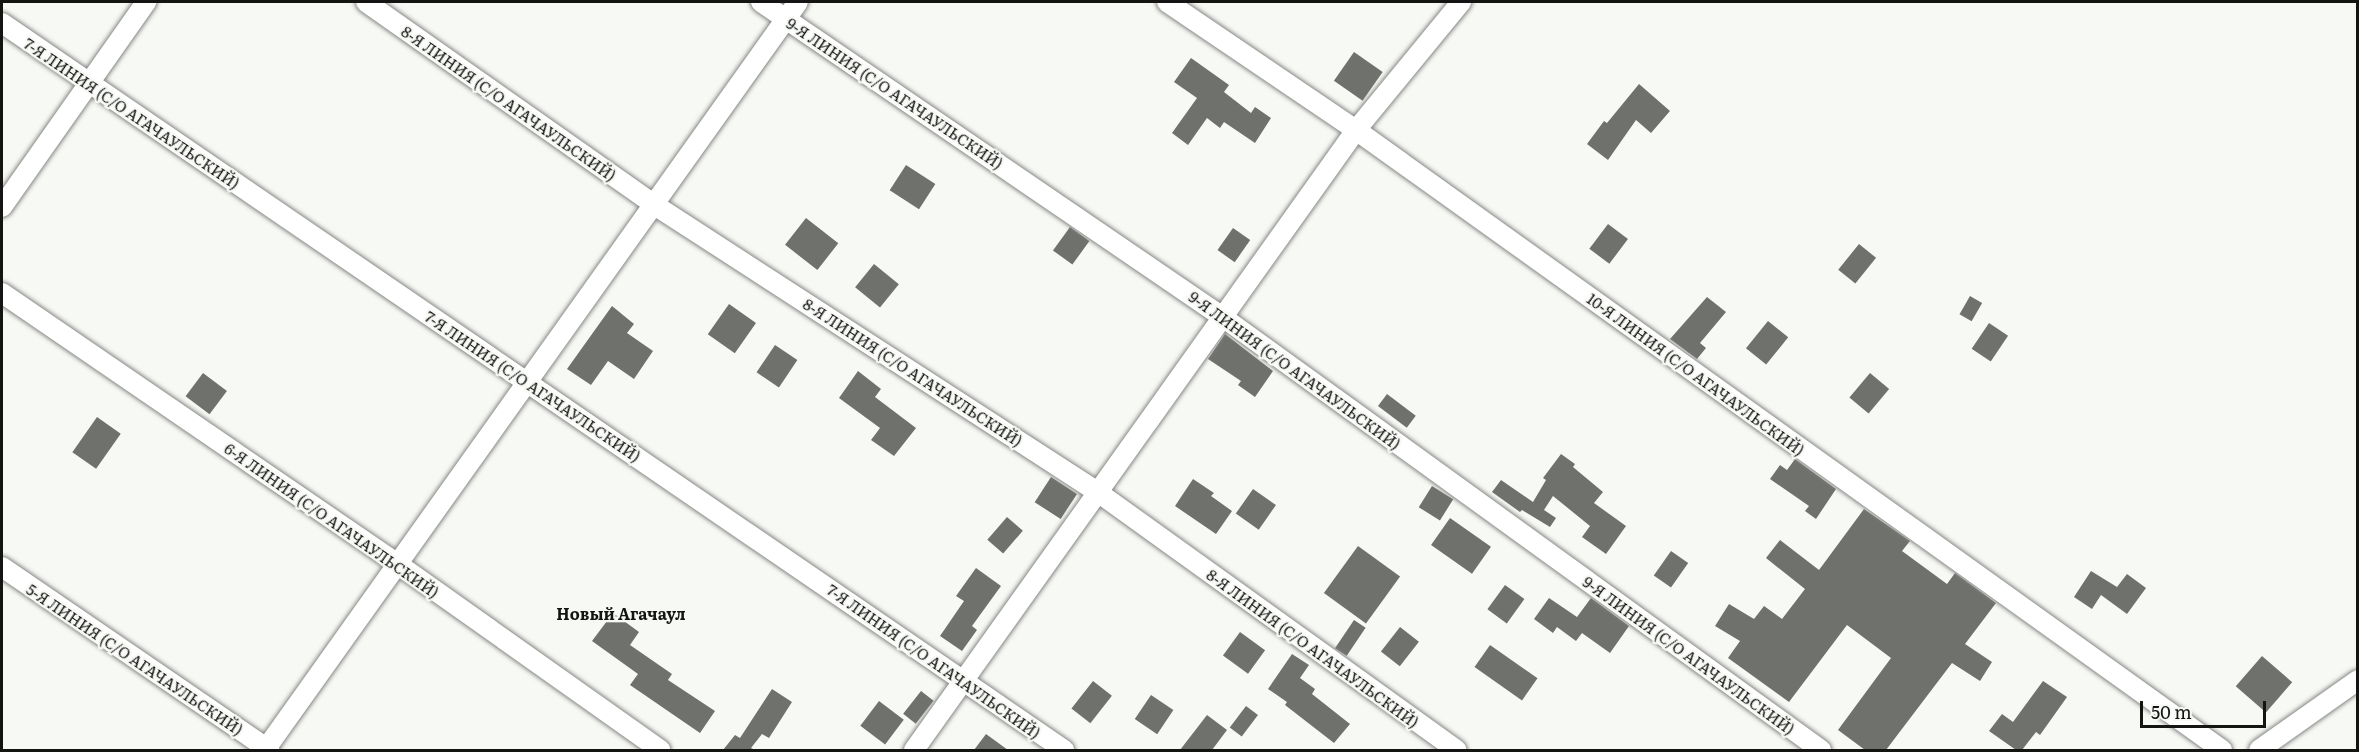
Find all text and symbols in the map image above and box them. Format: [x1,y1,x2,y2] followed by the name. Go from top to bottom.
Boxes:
[783,14,1007,172] street label: 9-Я ЛИНИЯ (С/О АГАЧАУЛЬСКИЙ)
[398,22,620,184] street label: 8-Я ЛИНИЯ (С/О АГАЧАУЛЬСКИЙ)
[21,34,243,192] street label: 7-Я ЛИНИЯ (С/О АГАЧАУЛЬСКИЙ)
[1186,287,1404,453] street label: 9-Я ЛИНИЯ (С/О АГАЧАУЛЬСКИЙ)
[1584,289,1808,459] street label: 10-Я ЛИНИЯ (С/О АГАЧАУЛЬСКИЙ)
[800,294,1026,450] street label: 8-Я ЛИНИЯ (С/О АГАЧАУЛЬСКИЙ)
[422,307,644,465] street label: 7-Я ЛИНИЯ (С/О АГАЧАУЛЬСКИЙ)
[221,439,443,601] street label: 6-Я ЛИНИЯ (С/О АГАЧАУЛЬСКИЙ)
[1204,565,1422,731] street label: 8-Я ЛИНИЯ (С/О АГАЧАУЛЬСКИЙ)
[1580,572,1798,738] street label: 9-Я ЛИНИЯ (С/О АГАЧАУЛЬСКИЙ)
[23,580,247,738] street label: 5-Я ЛИНИЯ (С/О АГАЧАУЛЬСКИЙ)
[824,580,1044,742] street label: 7-Я ЛИНИЯ (С/О АГАЧАУЛЬСКИЙ)
[556,603,686,623] district label: Новый Агачаул
[2143,689,2269,727] scale bar
[2151,698,2192,725] text: 50 m

